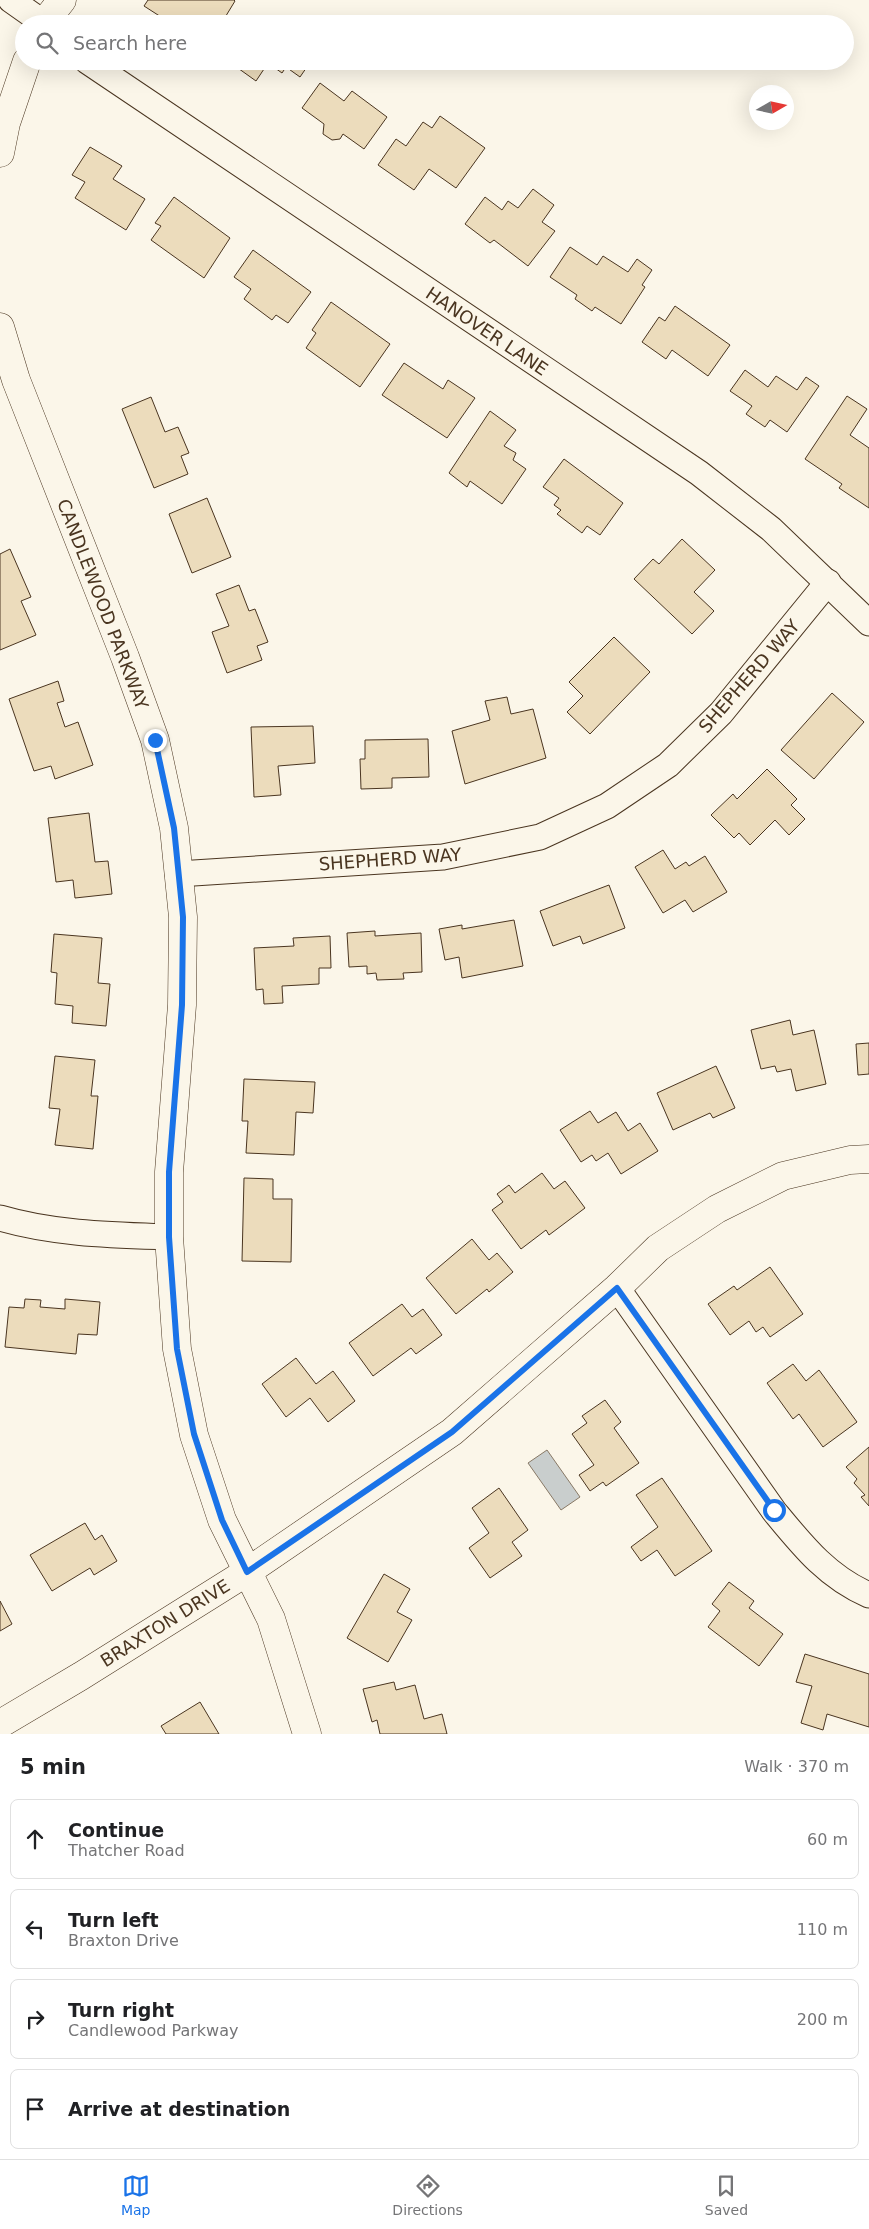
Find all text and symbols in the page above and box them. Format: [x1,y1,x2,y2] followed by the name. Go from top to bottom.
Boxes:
[15,15,854,70] search box
[33,29,61,57] icon: search
[73,32,187,54] text: Search here
[749,85,794,130] north arrow
[422,282,552,380] street label: HANOVER LANE
[53,496,153,713] street label: CANDLEWOOD PARKWAY
[694,614,804,737] street label: SHEPHERD WAY
[144,729,167,752] route end
[318,843,463,874] street label: SHEPHERD WAY
[763,1499,786,1522] route start
[97,1575,233,1671] street label: BRAXTON DRIVE
[20,1755,86,1779] text: 5 min
[744,1757,849,1776] text: Walk · 370 m
[68,1819,164,1841] text: Continue
[21,1825,49,1853] icon: ahead
[807,1830,848,1849] text: 60 m
[68,1841,185,1860] text: Thatcher Road
[68,1909,159,1931] text: Turn left
[21,1915,49,1943] icon: left
[797,1920,848,1939] text: 110 m
[68,1931,179,1950] text: Braxton Drive
[68,1999,174,2021] text: Turn right
[21,2005,49,2033] icon: right
[797,2010,848,2029] text: 200 m
[68,2021,238,2040] text: Candlewood Parkway
[21,2095,49,2123] icon: arrive
[68,2098,290,2120] text: Arrive at destination
[121,2172,150,2218] tab: Map
[392,2172,463,2218] tab: Directions
[705,2172,748,2218] tab: Saved

